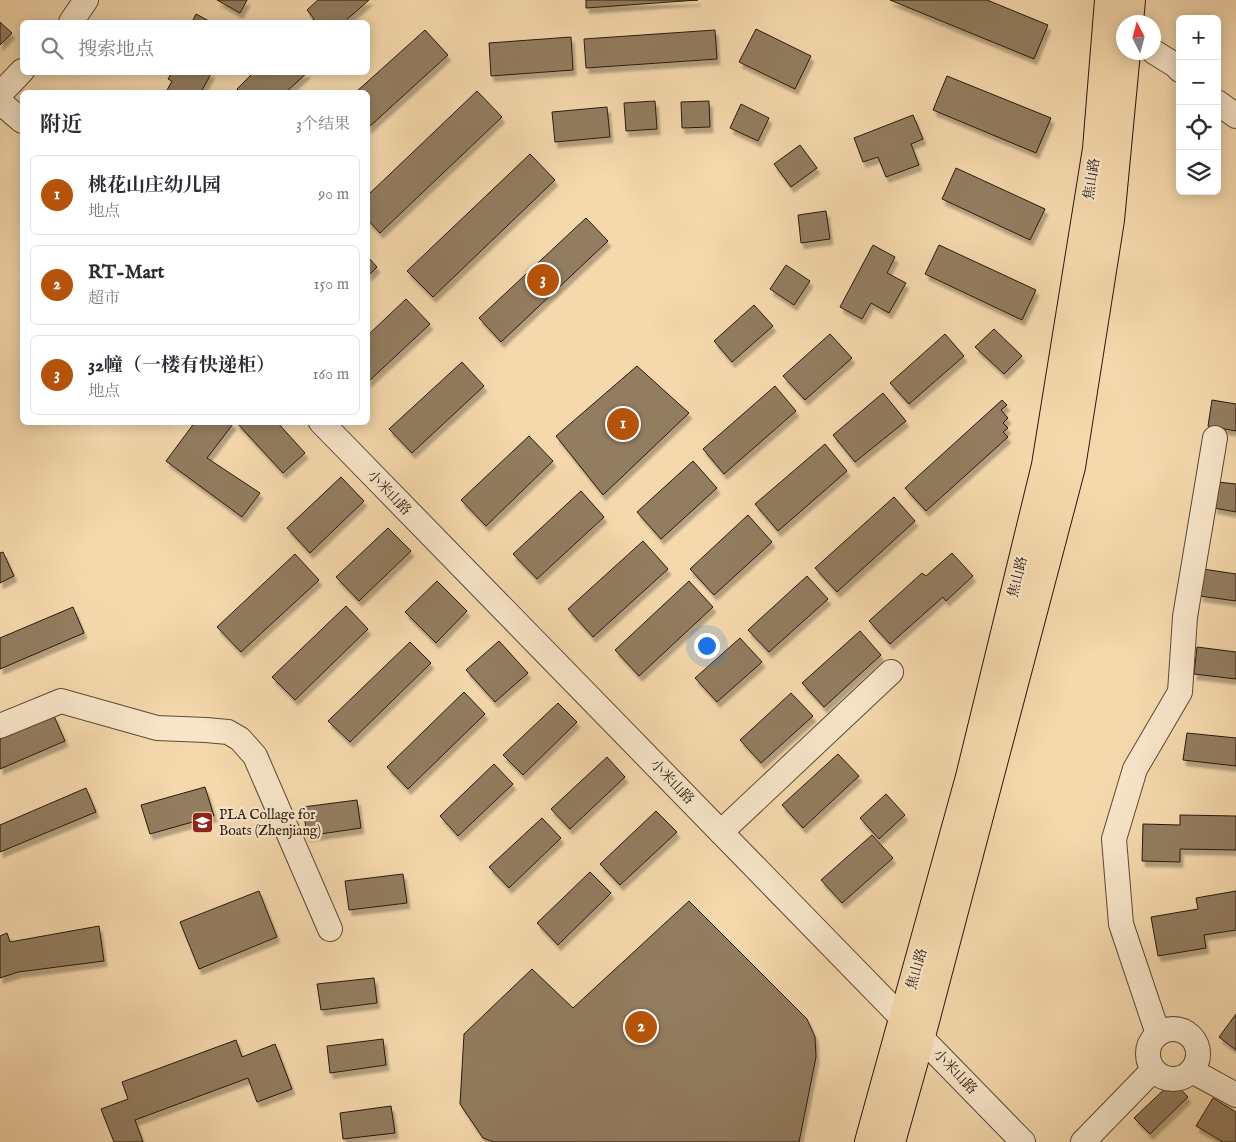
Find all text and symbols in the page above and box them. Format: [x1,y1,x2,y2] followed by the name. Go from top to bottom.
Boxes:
[1116,15,1161,60] north arrow
[1176,15,1221,195] map controls
[1176,15,1221,60] button: +
[20,20,370,75] search box
[38,34,66,62] icon: search
[78,38,154,62] text: 搜索地点
[1176,60,1221,105] button: −
[1176,105,1221,150] button: locate
[40,112,82,139] text: 附近
[296,115,350,135] text: 3个结果
[1176,150,1221,195] button: layers
[1080,157,1104,201] street label: 焦山路
[88,174,221,198] text: 桃花山庄幼儿园
[54,185,60,205] text: 1
[318,185,349,205] text: 90 m
[88,202,120,222] text: 地点
[88,261,164,285] text: RT-Mart
[527,261,559,299] pin: 3
[53,275,61,295] text: 2
[314,275,349,295] text: 150 m
[88,289,120,309] text: 超市
[88,354,275,378] text: 32幢（一楼有快递柜）
[54,365,60,385] text: 3
[313,365,349,385] text: 160 m
[88,382,120,402] text: 地点
[607,405,639,443] pin: 1
[363,467,415,519] street label: 小米山路
[1004,554,1032,600] street label: 焦山路
[694,633,720,659] your location
[646,756,698,808] street label: 小米山路
[219,806,321,840] place label: PLA Collage for Boats (Zhenjiang)
[191,811,215,835] school or university icon: PLA Collage for Boats (Zhenjiang)
[903,946,931,992] street label: 焦山路
[625,1008,657,1046] pin: 2
[929,1046,981,1098] street label: 小米山路

